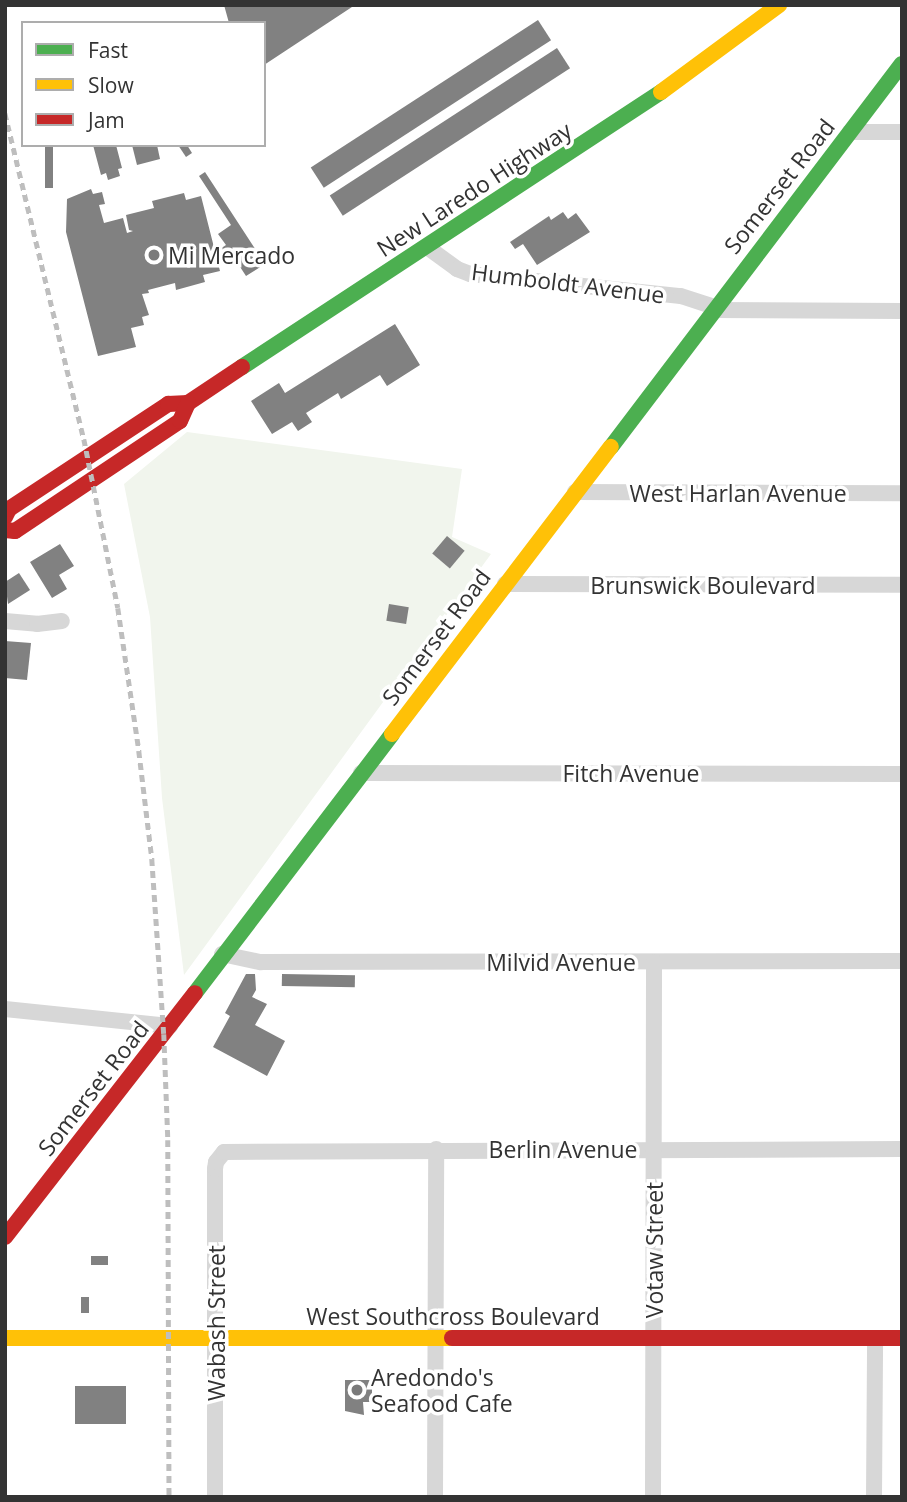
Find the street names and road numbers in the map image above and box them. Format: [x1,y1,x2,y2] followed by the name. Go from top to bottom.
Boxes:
[718,113,840,259] street label: Somerset Road
[372,116,576,262] street label: New Laredo Highway
[470,257,666,309] street label: Humboldt Avenue
[629,479,847,507] street label: West Harlan Avenue
[376,564,496,710] street label: Somerset Road
[590,571,816,599] street label: Brunswick Boulevard
[562,759,700,787] street label: Fitch Avenue
[486,948,636,976] street label: Milvid Avenue
[32,1015,154,1161] street label: Somerset Road
[489,1135,637,1163] street label: Berlin Avenue
[640,1182,668,1318] street label: Votaw Street
[202,1245,230,1401] street label: Wabash Street
[306,1302,600,1330] street label: West Southcross Boulevard

